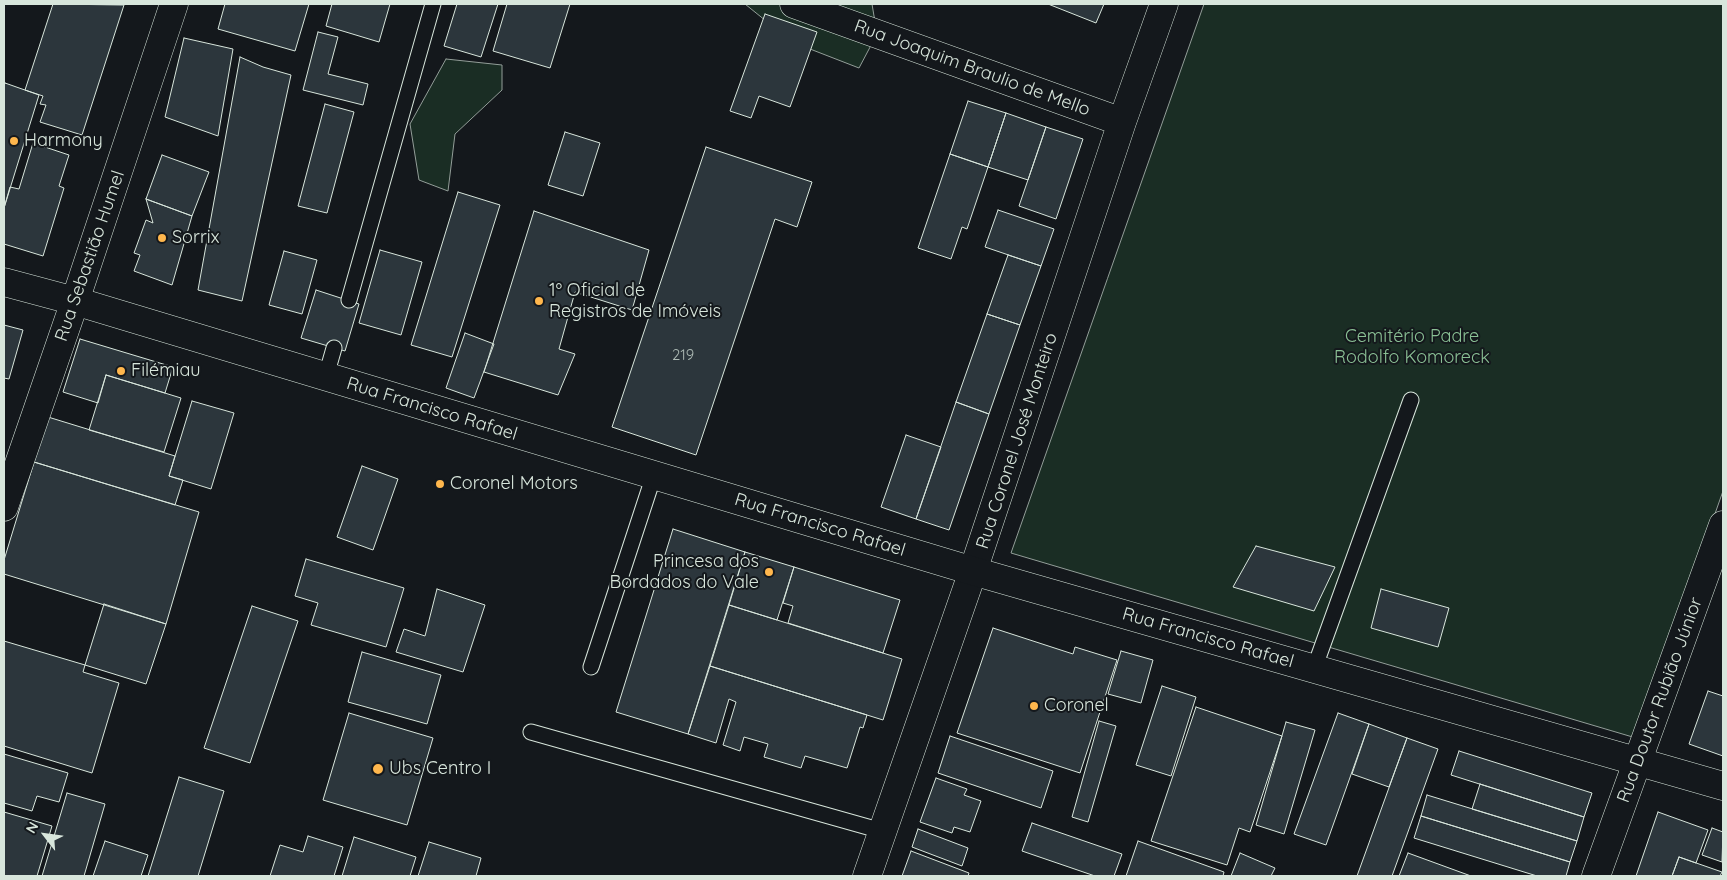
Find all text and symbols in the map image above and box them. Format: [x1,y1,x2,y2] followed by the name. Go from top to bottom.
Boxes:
[851,15,1093,121] street label: Rua Joaquim Braulio de Mello
[24,130,103,152] place label: Harmony
[8,135,20,147] marker: Harmony
[51,168,129,344] street label: Rua Sebastião Humel
[172,227,219,249] place label: Sorrix
[156,232,168,244] marker: Sorrix
[549,280,721,322] place label: 1º Oficial de Registros de Imóveis
[533,295,545,307] marker: 1º Oficial de Registros de Imóveis
[1334,326,1490,368] park label: Cemitério Padre Rodolfo Komoreck
[972,330,1062,552] street label: Rua Coronel José Monteiro
[672,346,694,364] house number: 219
[131,360,200,382] place label: Filémiau
[115,365,127,377] marker: Filémiau
[344,373,520,445] street label: Rua Francisco Rafael
[450,473,578,495] place label: Coronel Motors
[434,478,446,490] marker: Coronel Motors
[732,489,908,561] street label: Rua Francisco Rafael
[609,551,759,594] place label: Princesa dos Bordados do Vale
[763,566,775,578] marker: Princesa dos Bordados do Vale
[1613,594,1707,806] street label: Rua Doutor Rubião Júnior
[1120,603,1296,673] street label: Rua Francisco Rafael
[1044,695,1109,717] place label: Coronel
[1028,700,1040,712] marker: Coronel
[389,758,491,780] place label: Ubs Centro I
[371,762,385,776] marker: Ubs Centro I
[20,810,70,860] north arrow
[22,819,42,836] text: N

